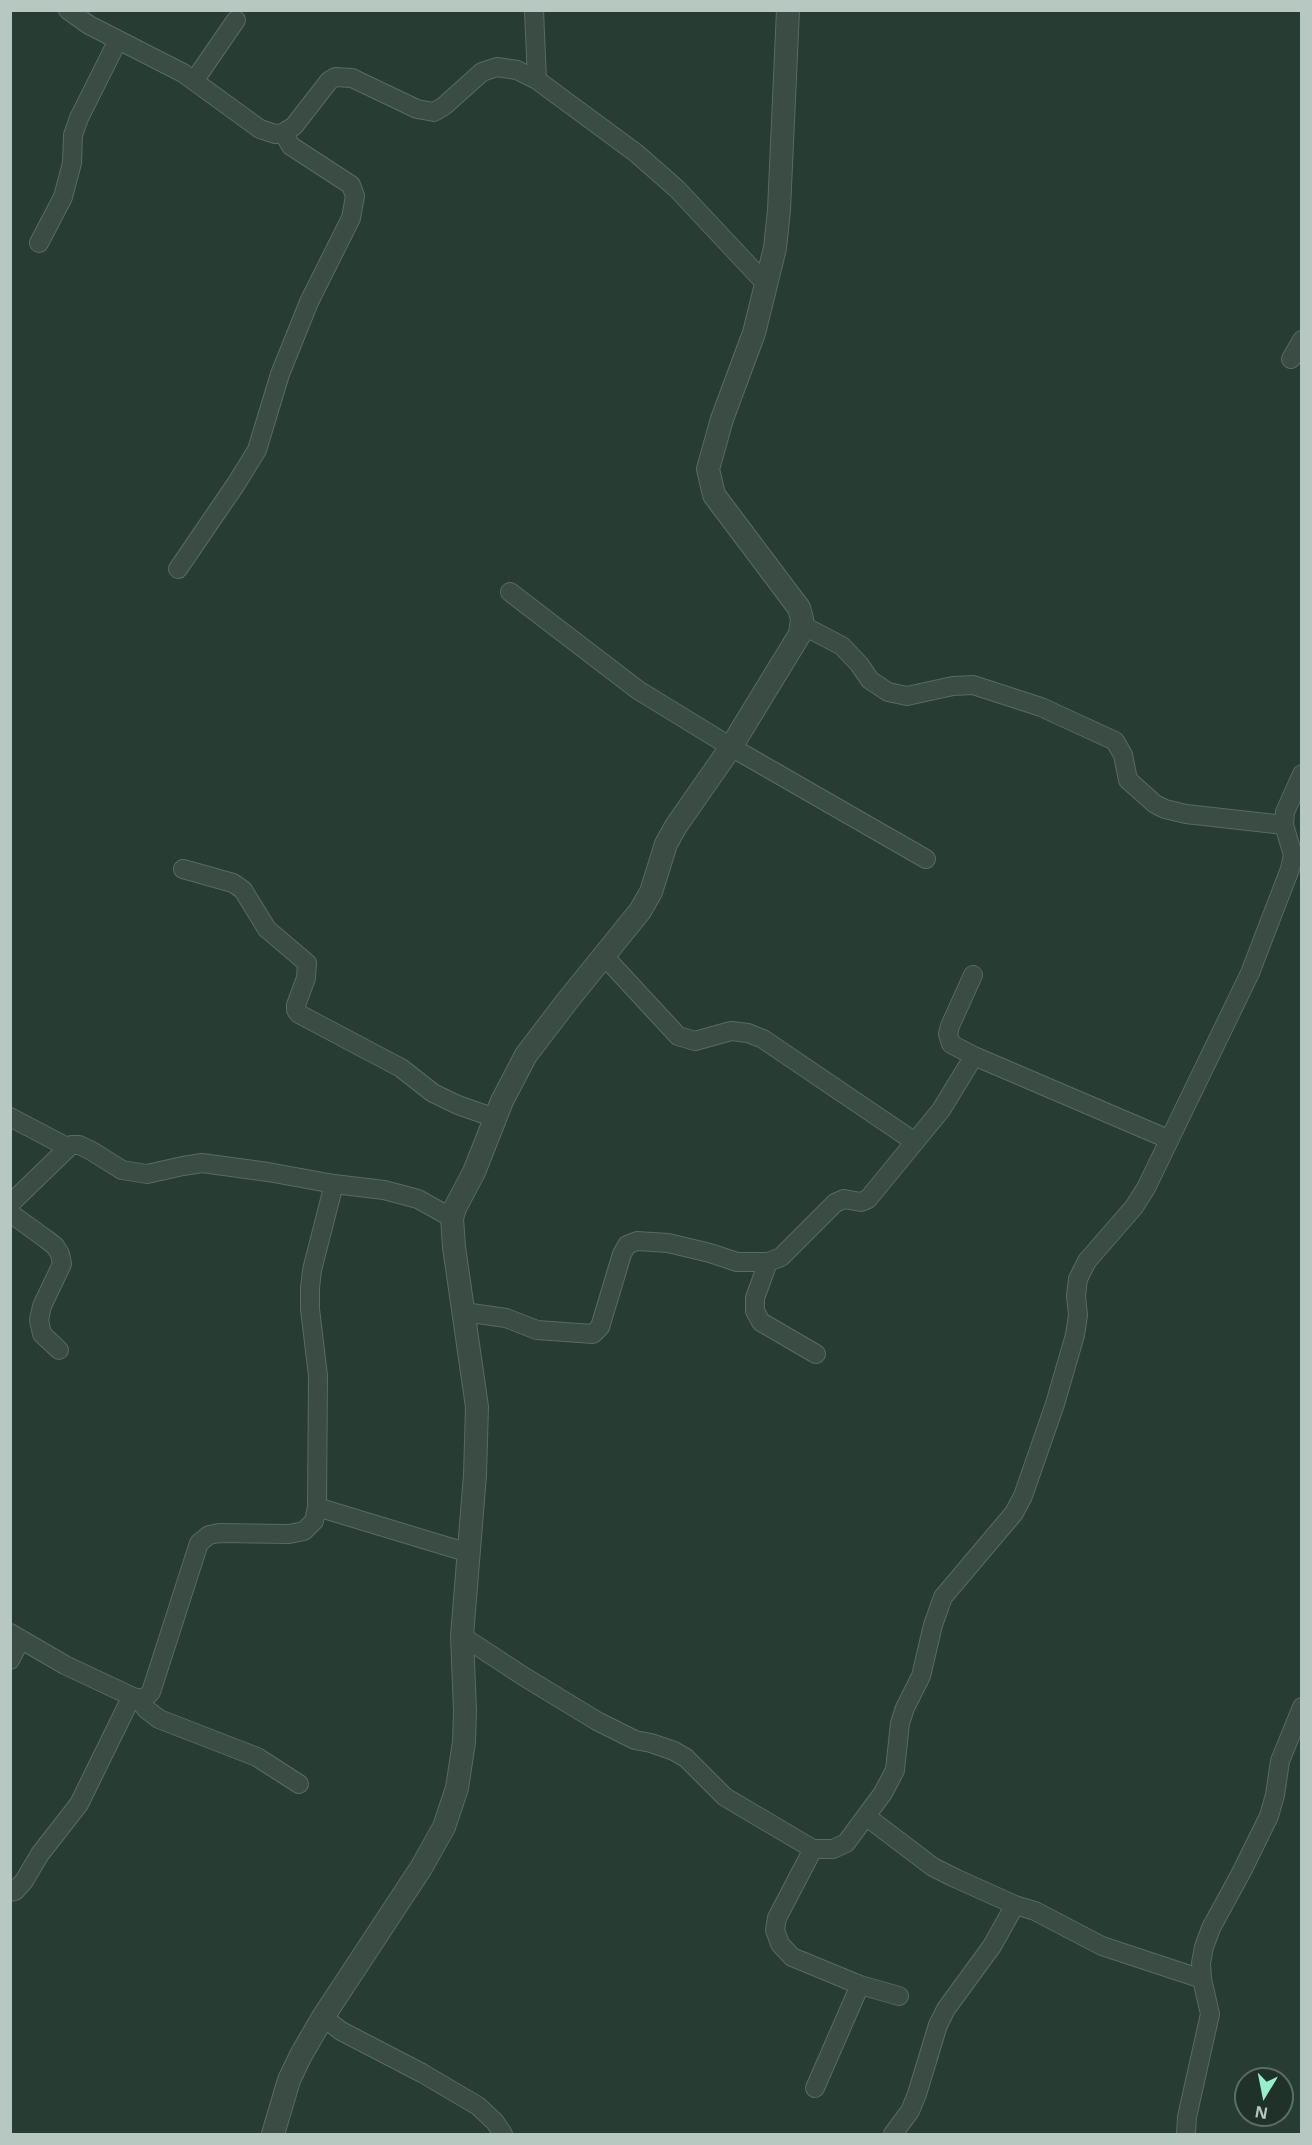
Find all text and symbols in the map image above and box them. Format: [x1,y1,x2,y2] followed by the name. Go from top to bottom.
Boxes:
[1234,2067,1294,2127] north arrow
[1253,2101,1270,2125] text: N

